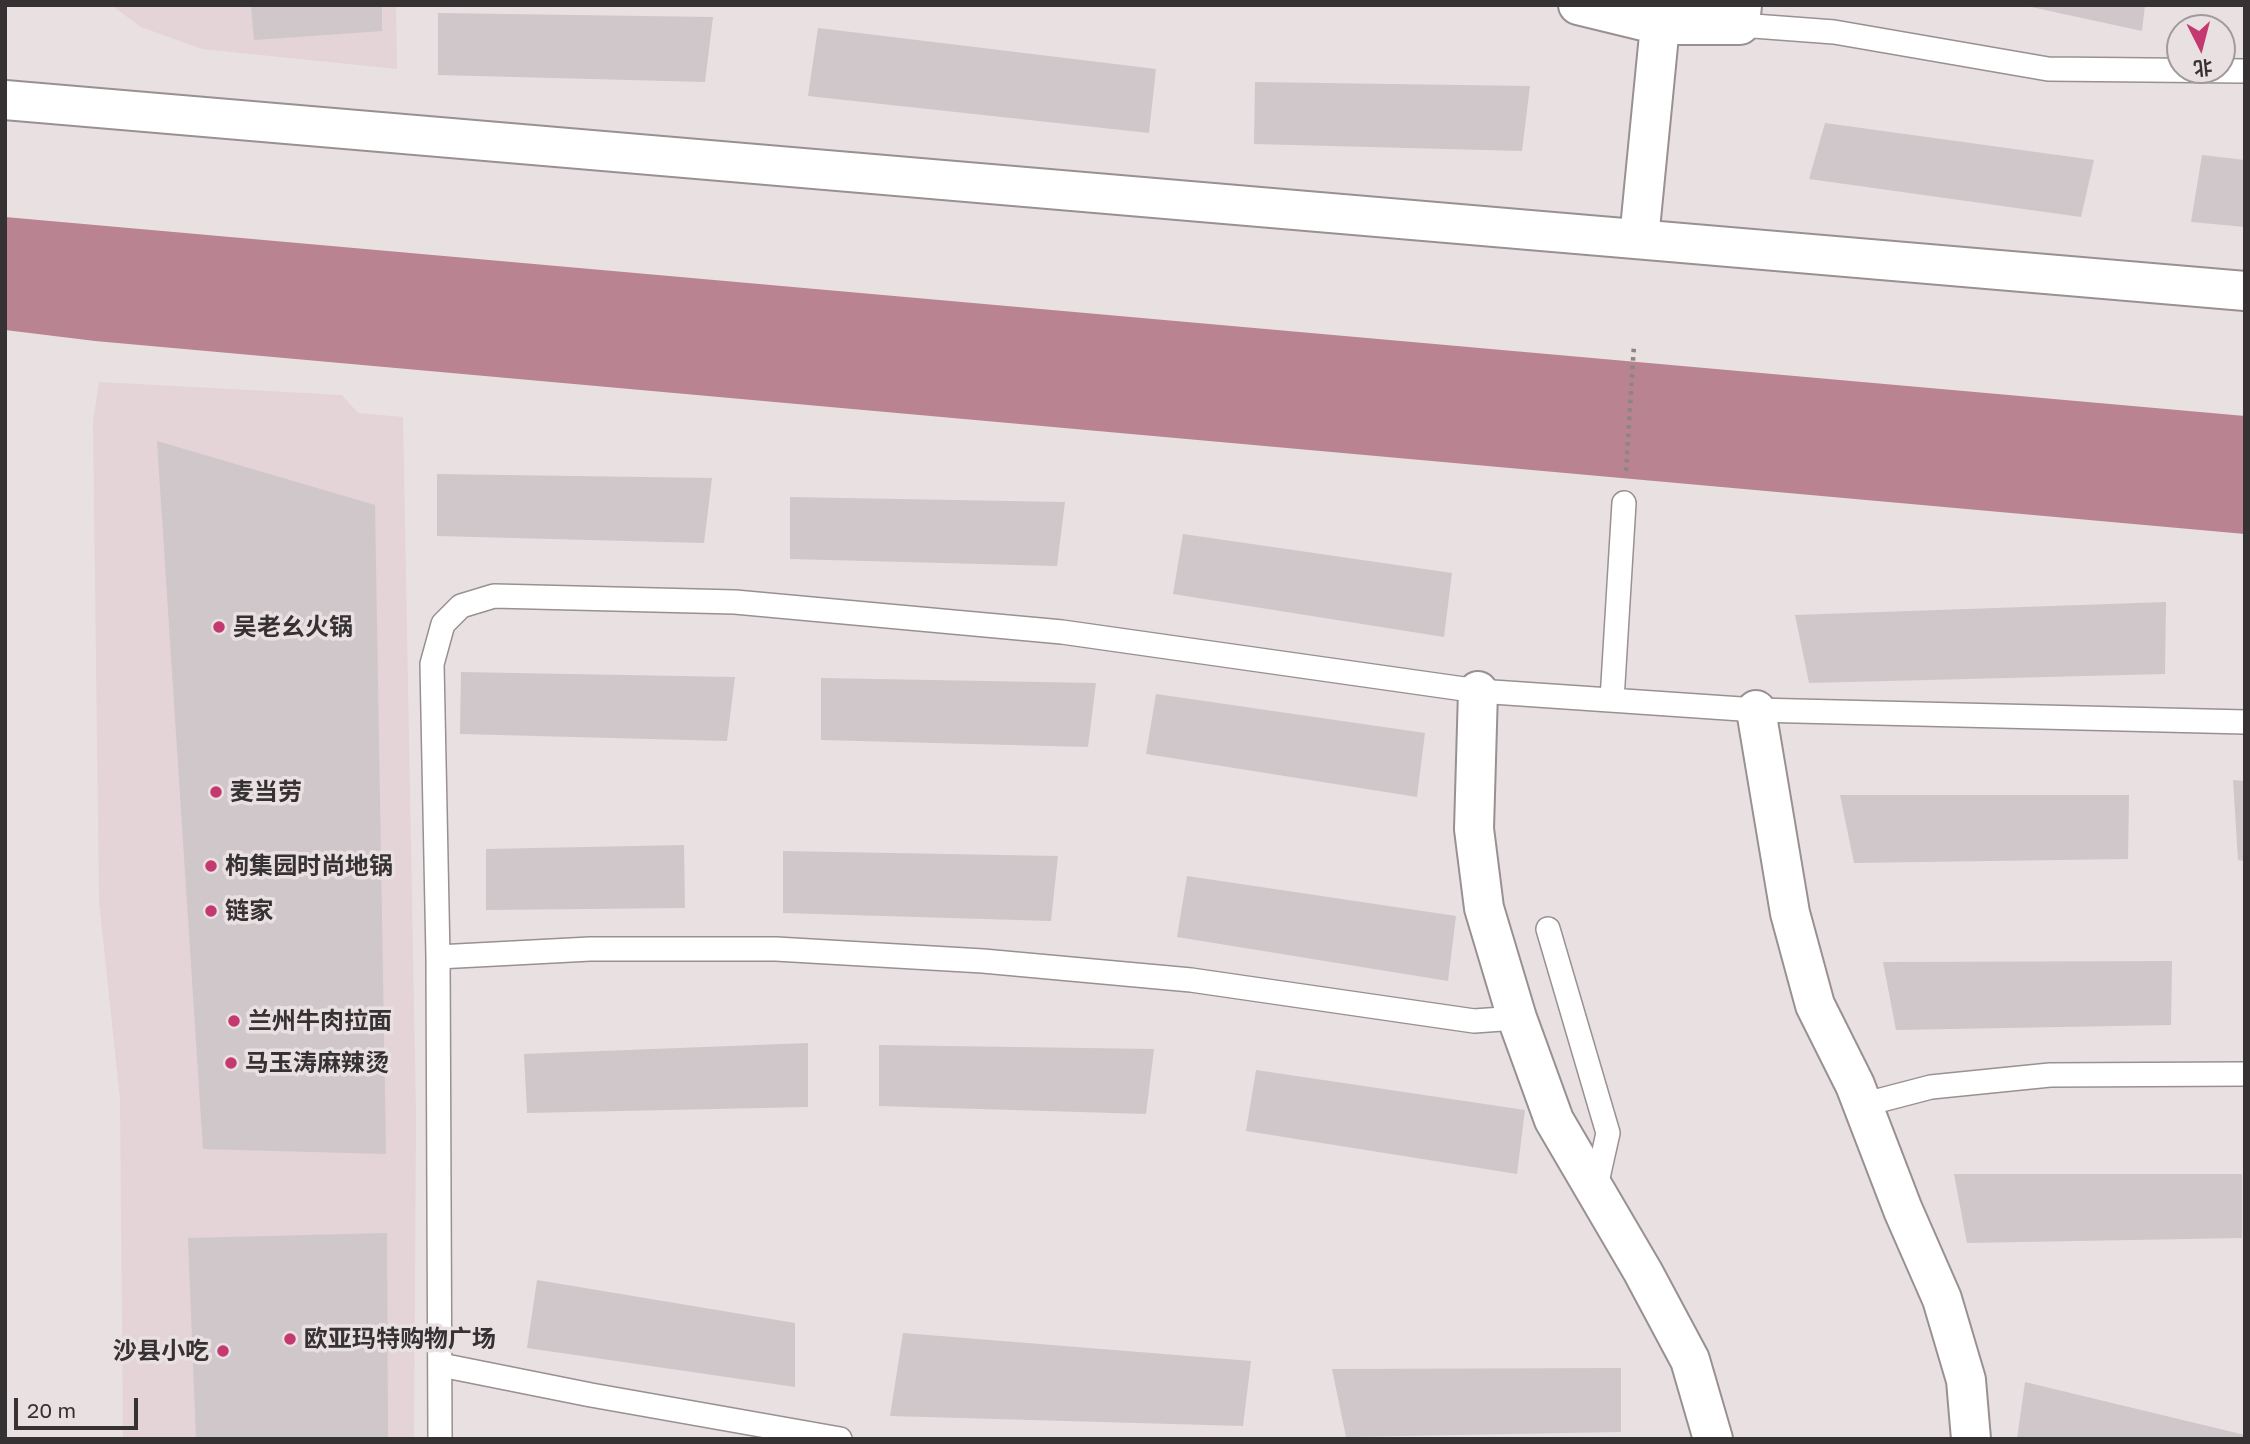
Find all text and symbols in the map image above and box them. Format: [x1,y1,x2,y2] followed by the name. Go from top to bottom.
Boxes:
[2166,14,2236,84] north arrow
[2192,56,2214,81] text: 北
[233,613,353,641] place label: 吴老幺火锅
[211,619,227,635] marker: 吴老幺火锅
[230,778,302,806] place label: 麦当劳
[208,784,224,800] marker: 麦当劳
[225,852,393,880] place label: 枸集园时尚地锅
[203,858,219,874] marker: 枸集园时尚地锅
[225,897,273,925] place label: 链家
[203,903,219,919] marker: 链家
[248,1007,392,1035] place label: 兰州牛肉拉面
[226,1013,242,1029] marker: 兰州牛肉拉面
[245,1049,389,1077] place label: 马玉涛麻辣烫
[223,1055,239,1071] marker: 马玉涛麻辣烫
[304,1325,496,1353] place label: 欧亚玛特购物广场
[282,1331,298,1347] marker: 欧亚玛特购物广场
[113,1337,209,1365] place label: 沙县小吃
[215,1343,231,1359] marker: 沙县小吃
[18,1384,142,1428] scale bar
[27,1397,76,1423] text: 20 m

